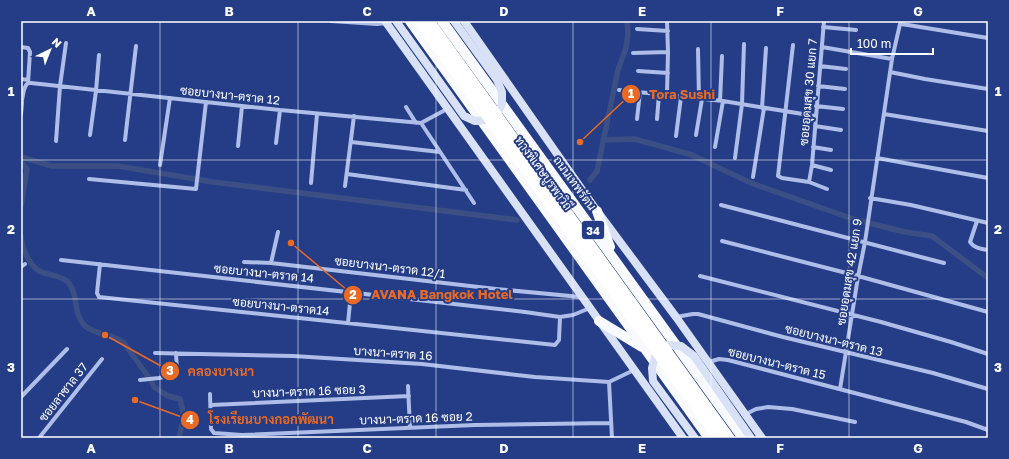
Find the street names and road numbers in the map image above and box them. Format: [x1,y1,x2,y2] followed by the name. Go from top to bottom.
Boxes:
[796,38,822,146] street label: ซอยอุดมสุข 30 แยก 7
[179,82,281,108] street label: ซอยบางนา-ตราด 12
[511,133,576,214] street label: ทางพิเศษบูรพาวิถี
[550,153,600,213] street label: ถนนเทพรัตน
[833,217,867,327] street label: ซอยอุดมสุข 42 แยก 9
[582,221,604,239] road number: 34
[334,253,447,281] street label: ซอยบางนา-ตราด 12/1
[213,260,315,286] street label: ซอยบางนา-ตราด 14
[232,293,330,319] street label: ซอยบางนา-ตราด14
[784,321,884,359] street label: ซอยบางนา-ตราด 13
[353,343,433,363] street label: บางนา-ตราด 16
[727,344,827,382] street label: ซอยบางนา-ตราด 15
[35,360,91,424] street label: ซอยลาซาล 37
[252,382,366,400] street label: บางนา-ตราด 16 ซอย 3
[359,409,473,427] street label: บางนา-ตราด 16 ซอย 2

